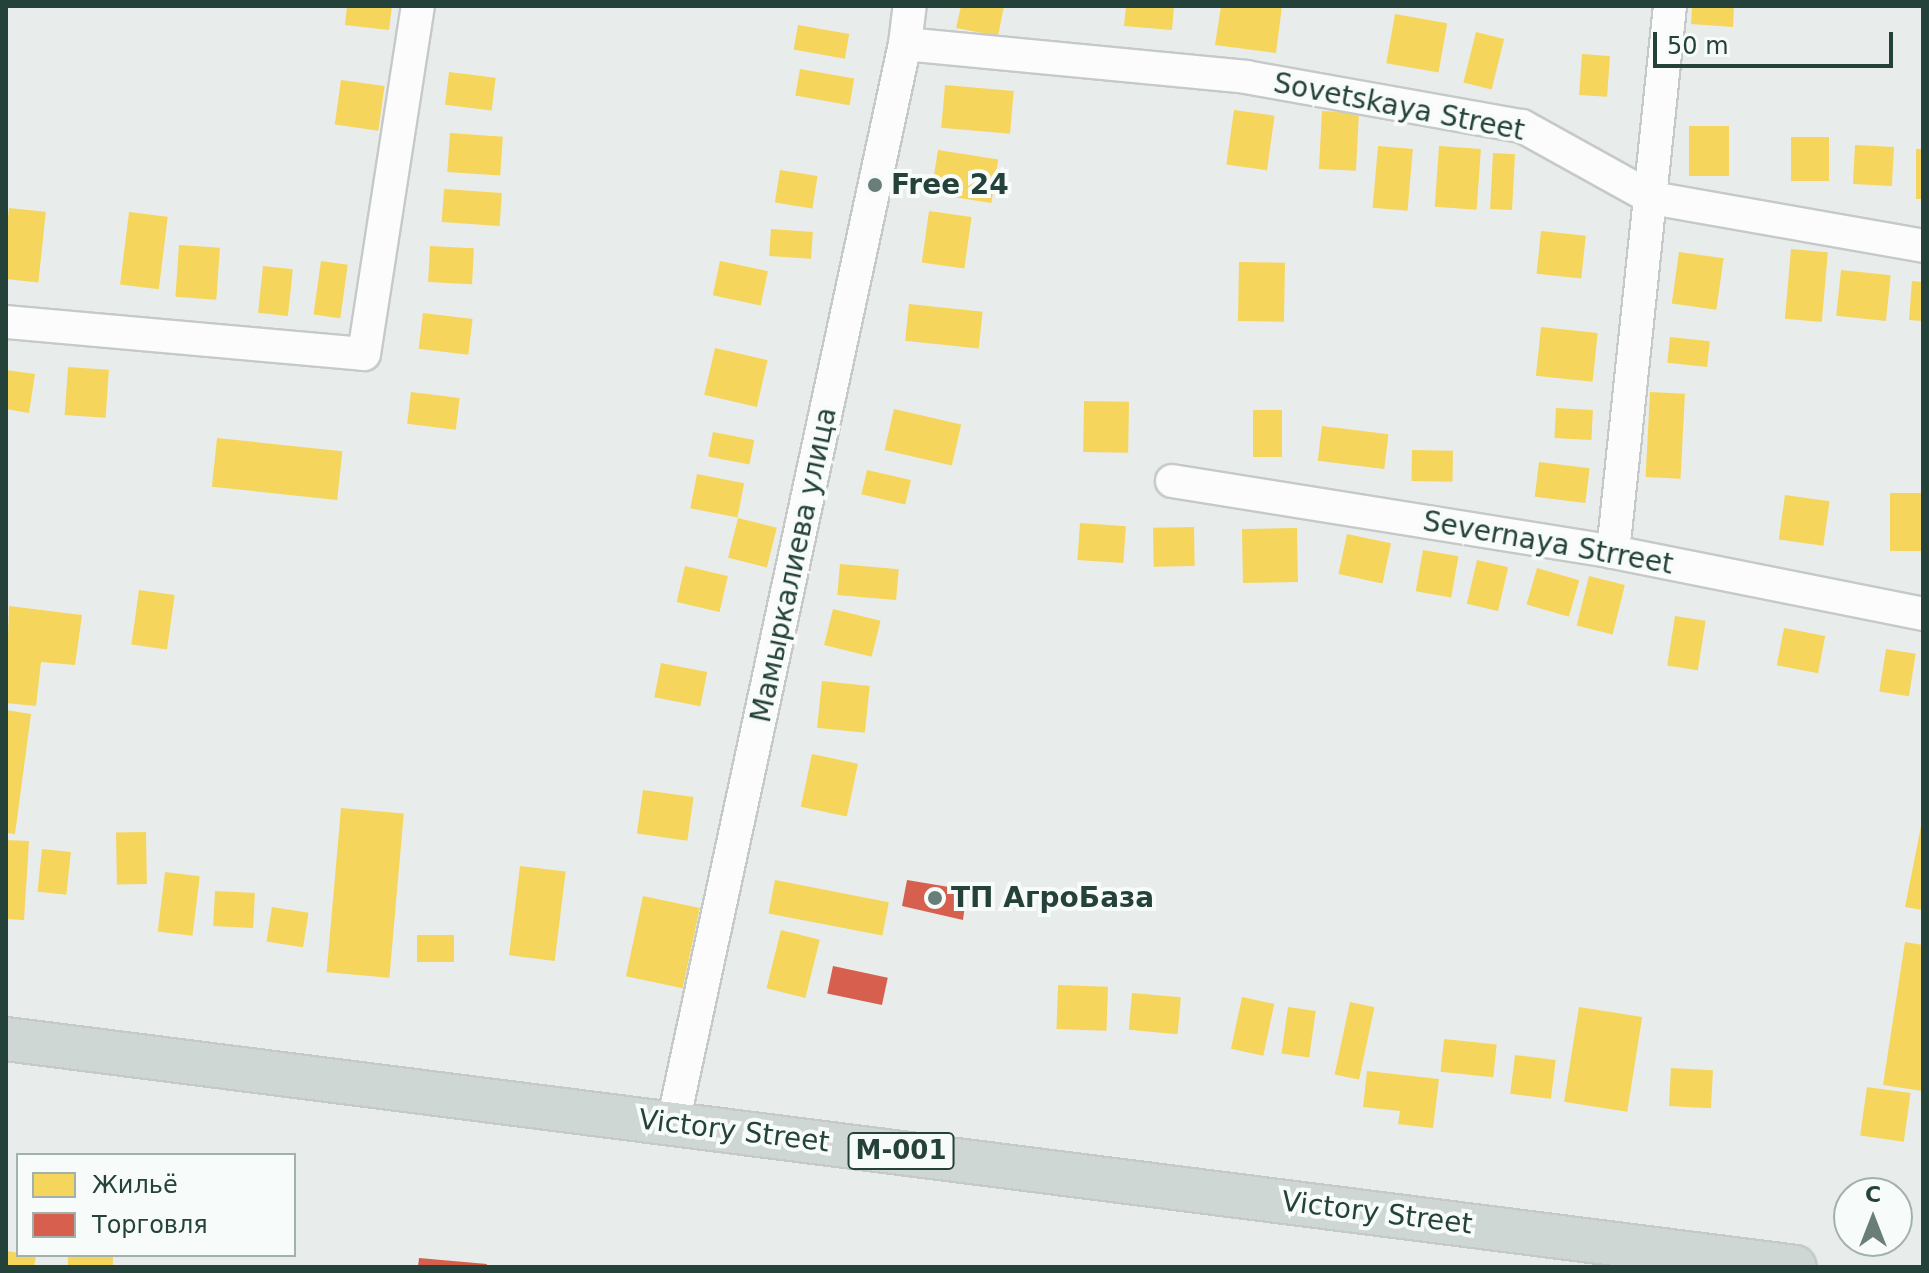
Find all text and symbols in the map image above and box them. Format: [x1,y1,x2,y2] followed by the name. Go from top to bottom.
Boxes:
[1657,16,1897,66] scale bar
[1667,32,1729,60] text: 50 m
[1271,66,1527,148] street label: Sovetskaya Street
[891,168,1009,202] place label: Free 24
[866,176,884,194] marker: Free 24
[744,404,844,726] street label: Мамыркалиева улица
[1420,504,1676,582] street label: Severnaya Strreet
[951,881,1154,915] place label: ТП АгроБаза
[926,889,944,907] marker: ТП АгроБаза
[637,1103,831,1159] street label: Victory Street
[847,1129,955,1173] road number: М-001
[16,1153,296,1257] legend
[92,1171,178,1199] text: Жильё
[1833,1177,1913,1257] north arrow
[1865,1182,1881,1207] text: С
[1280,1185,1474,1241] street label: Victory Street
[92,1211,208,1239] text: Торговля

